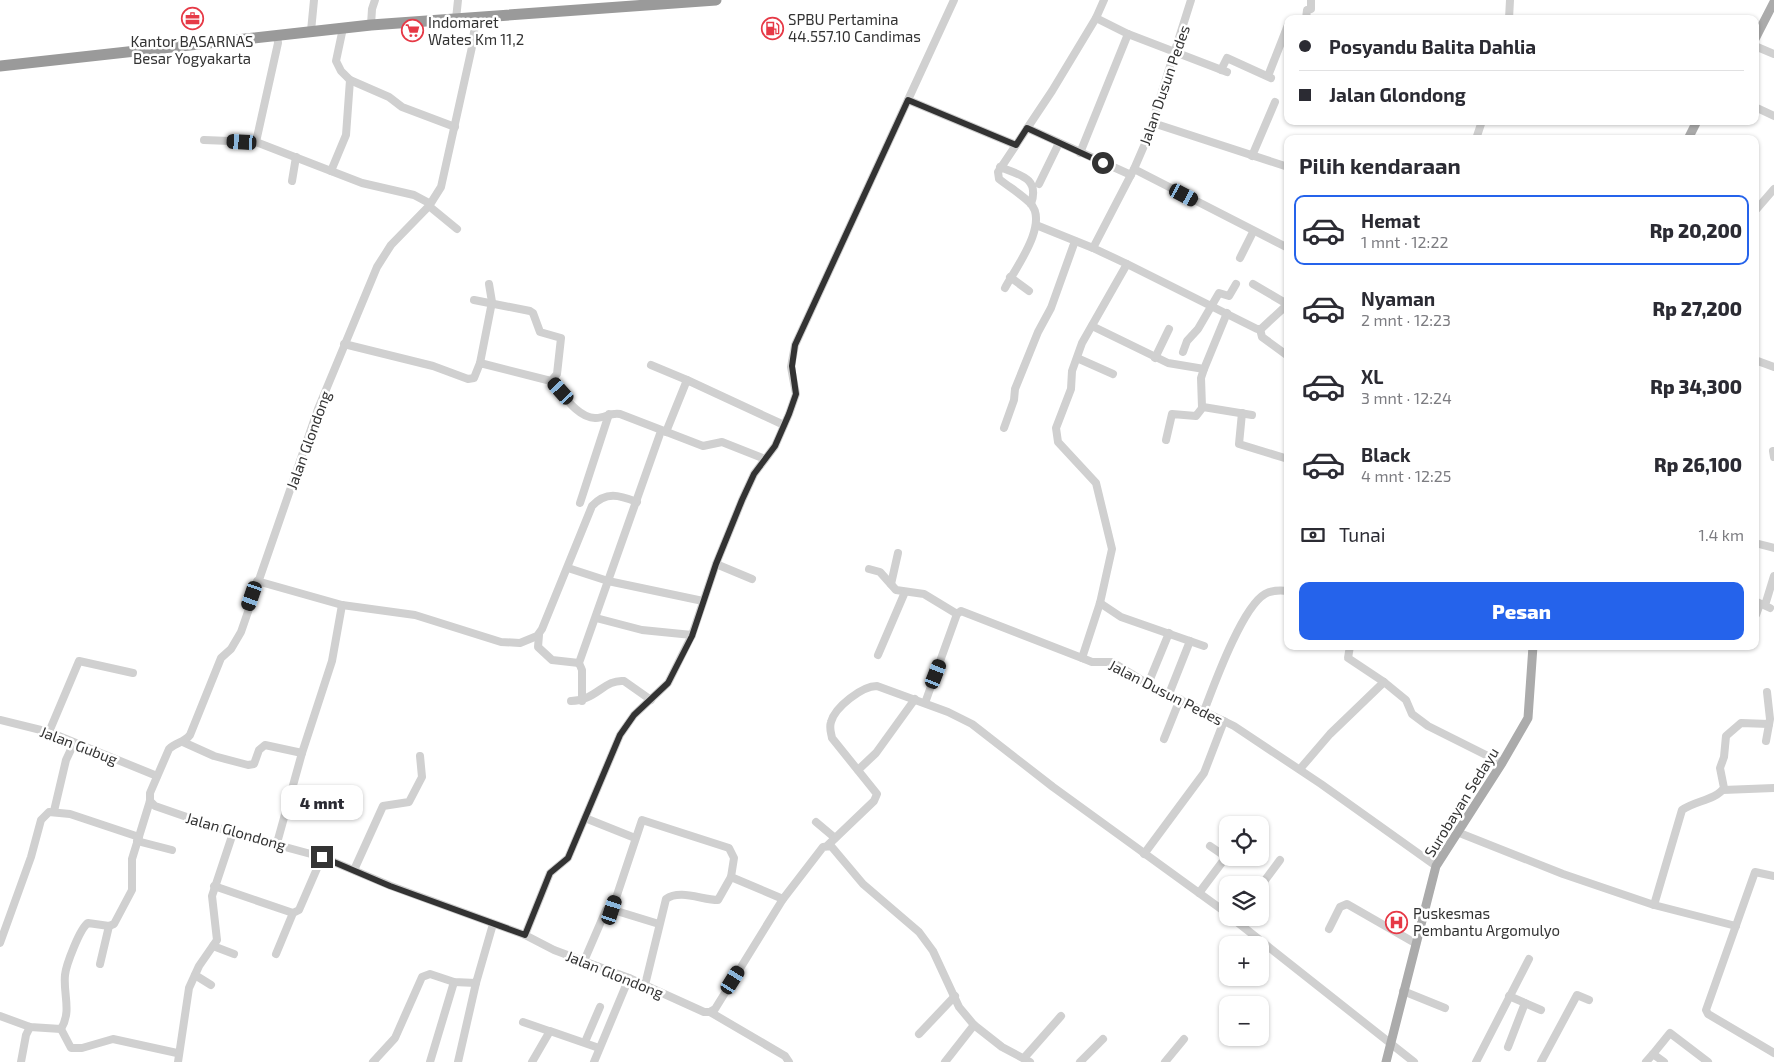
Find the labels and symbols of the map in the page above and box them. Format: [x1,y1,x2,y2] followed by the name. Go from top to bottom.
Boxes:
[180,6,204,30] office icon: Kantor BASARNAS Besar Yogyakarta
[788,10,921,45] place label: SPBU Pertamina 44.557.10 Candimas
[428,13,524,48] place label: Indomaret Wates Km 11,2
[760,16,784,40] fuel station icon: SPBU Pertamina 44.557.10 Candimas
[400,19,424,43] supermarket icon: Indomaret Wates Km 11,2
[1135,23,1193,147] street label: Jalan Dusun Pedes
[130,32,254,67] place label: Kantor BASARNAS Besar Yogyakarta
[226,134,257,150] car
[1092,152,1114,174] route start
[1167,181,1200,209] car
[545,375,576,407] car
[282,388,334,492] street label: Jalan Glondong
[240,579,263,613] car
[1106,655,1226,729] street label: Jalan Dusun Pedes
[923,657,948,691] car
[38,722,121,768] street label: Jalan Gubug
[1420,744,1502,860] street label: Surobayan Sedayu
[281,784,363,820] callout: 4 mnt
[184,808,289,854] street label: Jalan Glondong
[311,846,333,868] route end
[600,893,623,927] car
[1413,904,1560,939] place label: Puskesmas Pembantu Argomulyo
[1385,910,1409,934] hospital icon: Puskesmas Pembantu Argomulyo
[564,946,667,1002] street label: Jalan Glondong
[718,963,747,997] car

